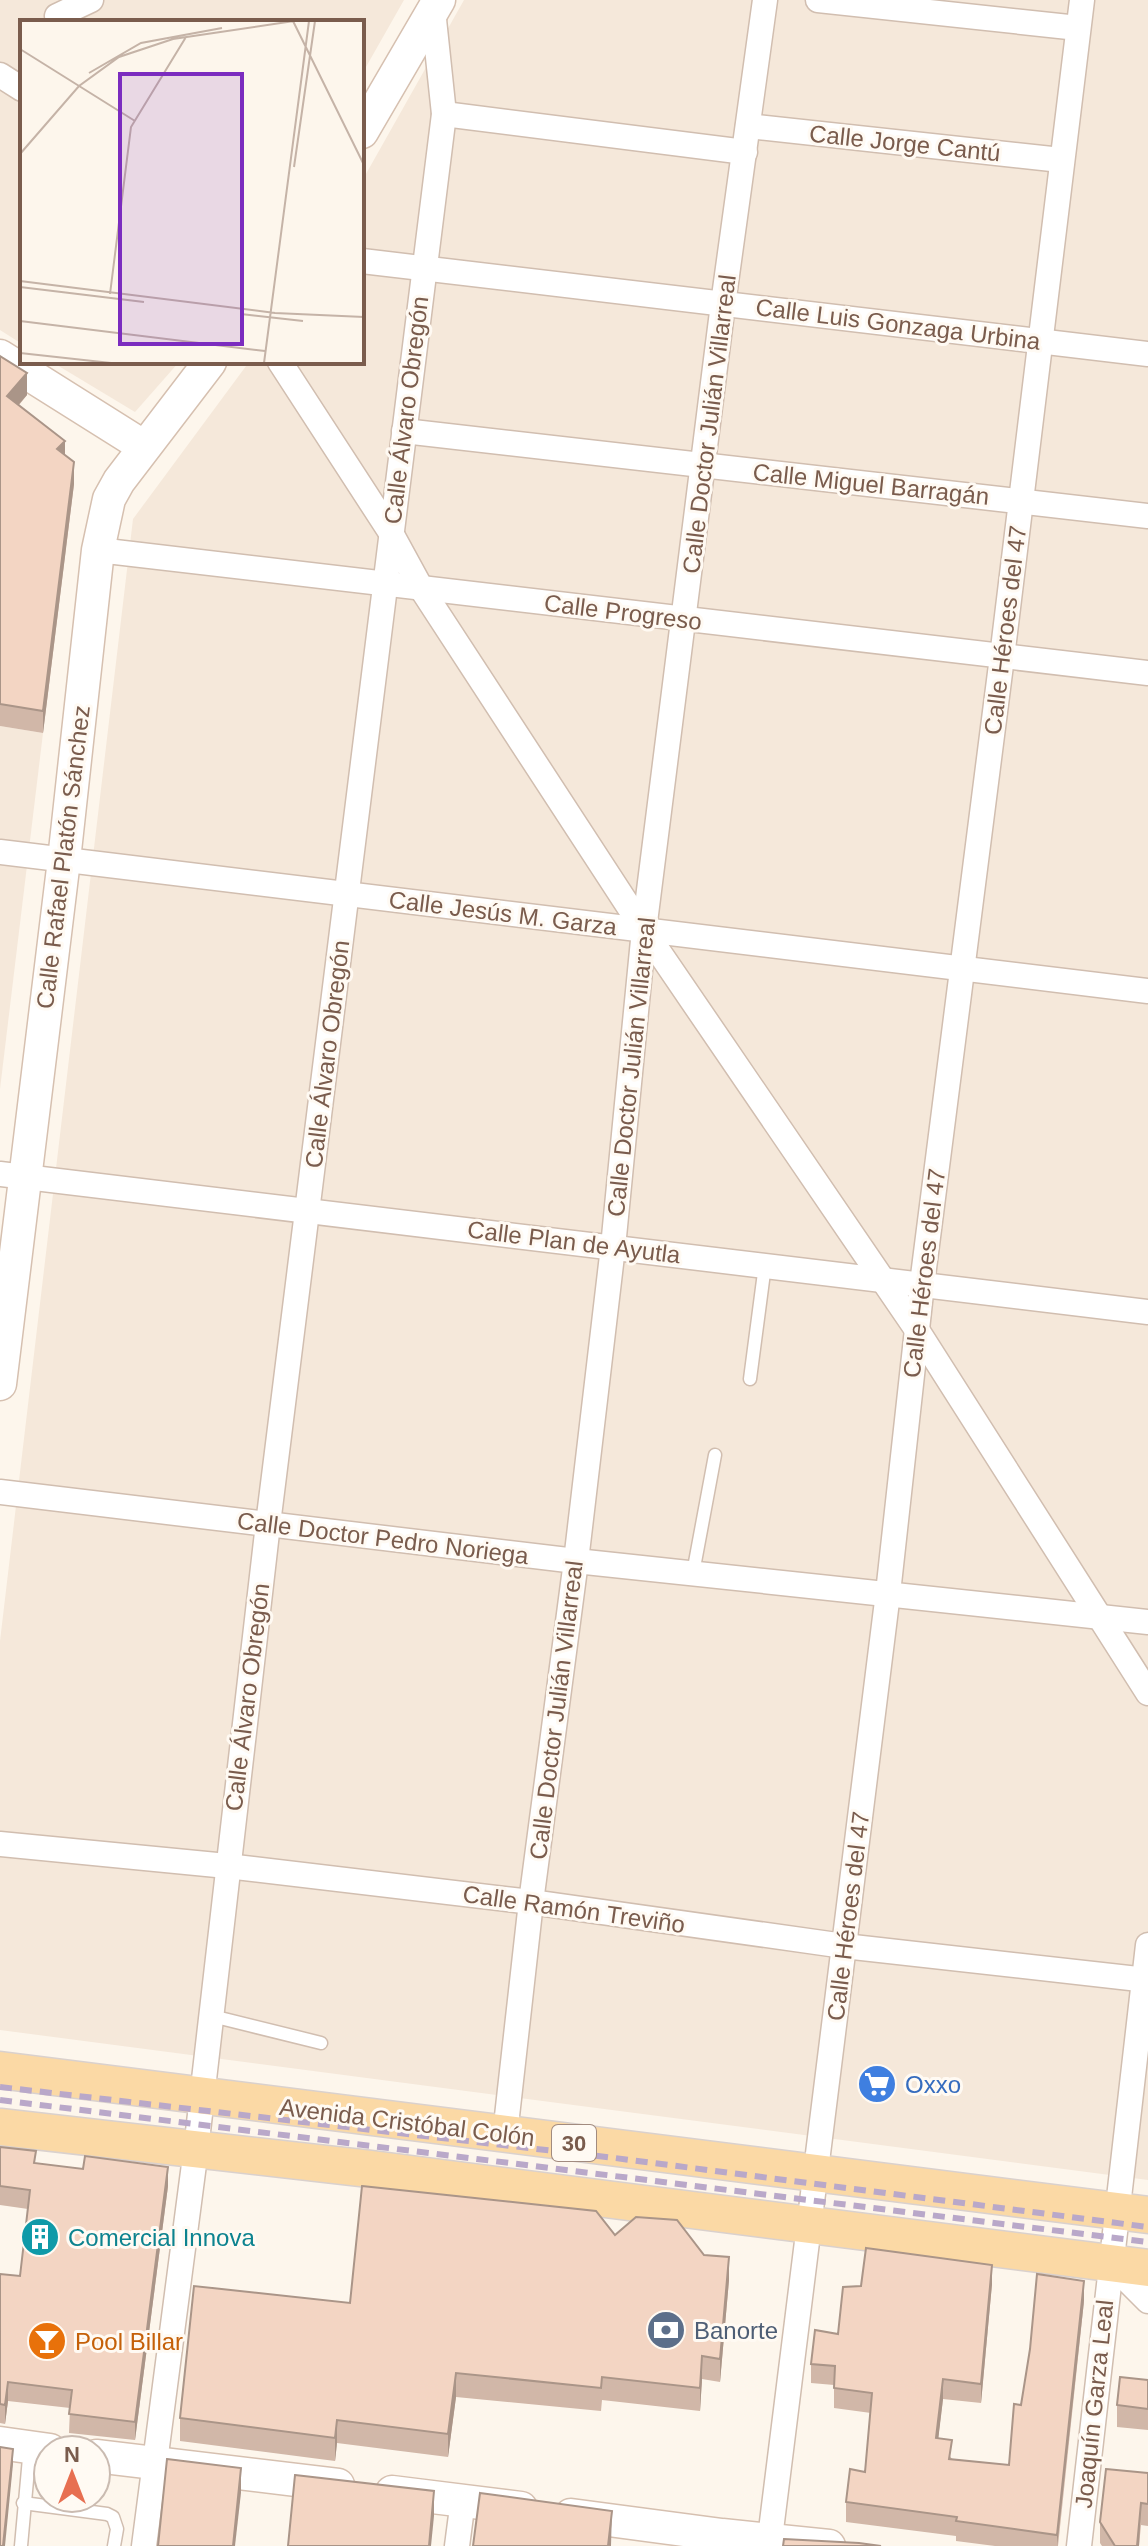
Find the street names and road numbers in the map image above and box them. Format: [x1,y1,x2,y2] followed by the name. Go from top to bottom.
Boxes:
[808,120,1002,166] street label: Calle Jorge Cantú
[677,273,741,575] street label: Calle Doctor Julián Villarreal
[754,293,1043,355] street label: Calle Luis Gonzaga Urbina
[379,294,433,526] street label: Calle Álvaro Obregón
[752,458,990,510] street label: Calle Miguel Barragán
[979,524,1031,736] street label: Calle Héroes del 47
[543,589,703,635] street label: Calle Progreso
[31,704,95,1010] street label: Calle Rafael Platón Sánchez
[388,886,619,940] street label: Calle Jesús M. Garza
[602,916,660,1218] street label: Calle Doctor Julián Villarreal
[300,938,354,1170] street label: Calle Álvaro Obregón
[898,1167,950,1379] street label: Calle Héroes del 47
[466,1216,683,1269] street label: Calle Plan de Ayutla
[236,1507,531,1569] street label: Calle Doctor Pedro Noriega
[524,1559,588,1861] street label: Calle Doctor Julián Villarreal
[220,1581,274,1813] street label: Calle Álvaro Obregón
[822,1810,874,2022] street label: Calle Héroes del 47
[461,1880,687,1938] street label: Calle Ramón Treviño
[278,2093,536,2151] street label: Avenida Cristóbal Colón
[552,2125,596,2161] road number: 30
[1070,2298,1118,2510] street label: Joaquín Garza Leal

